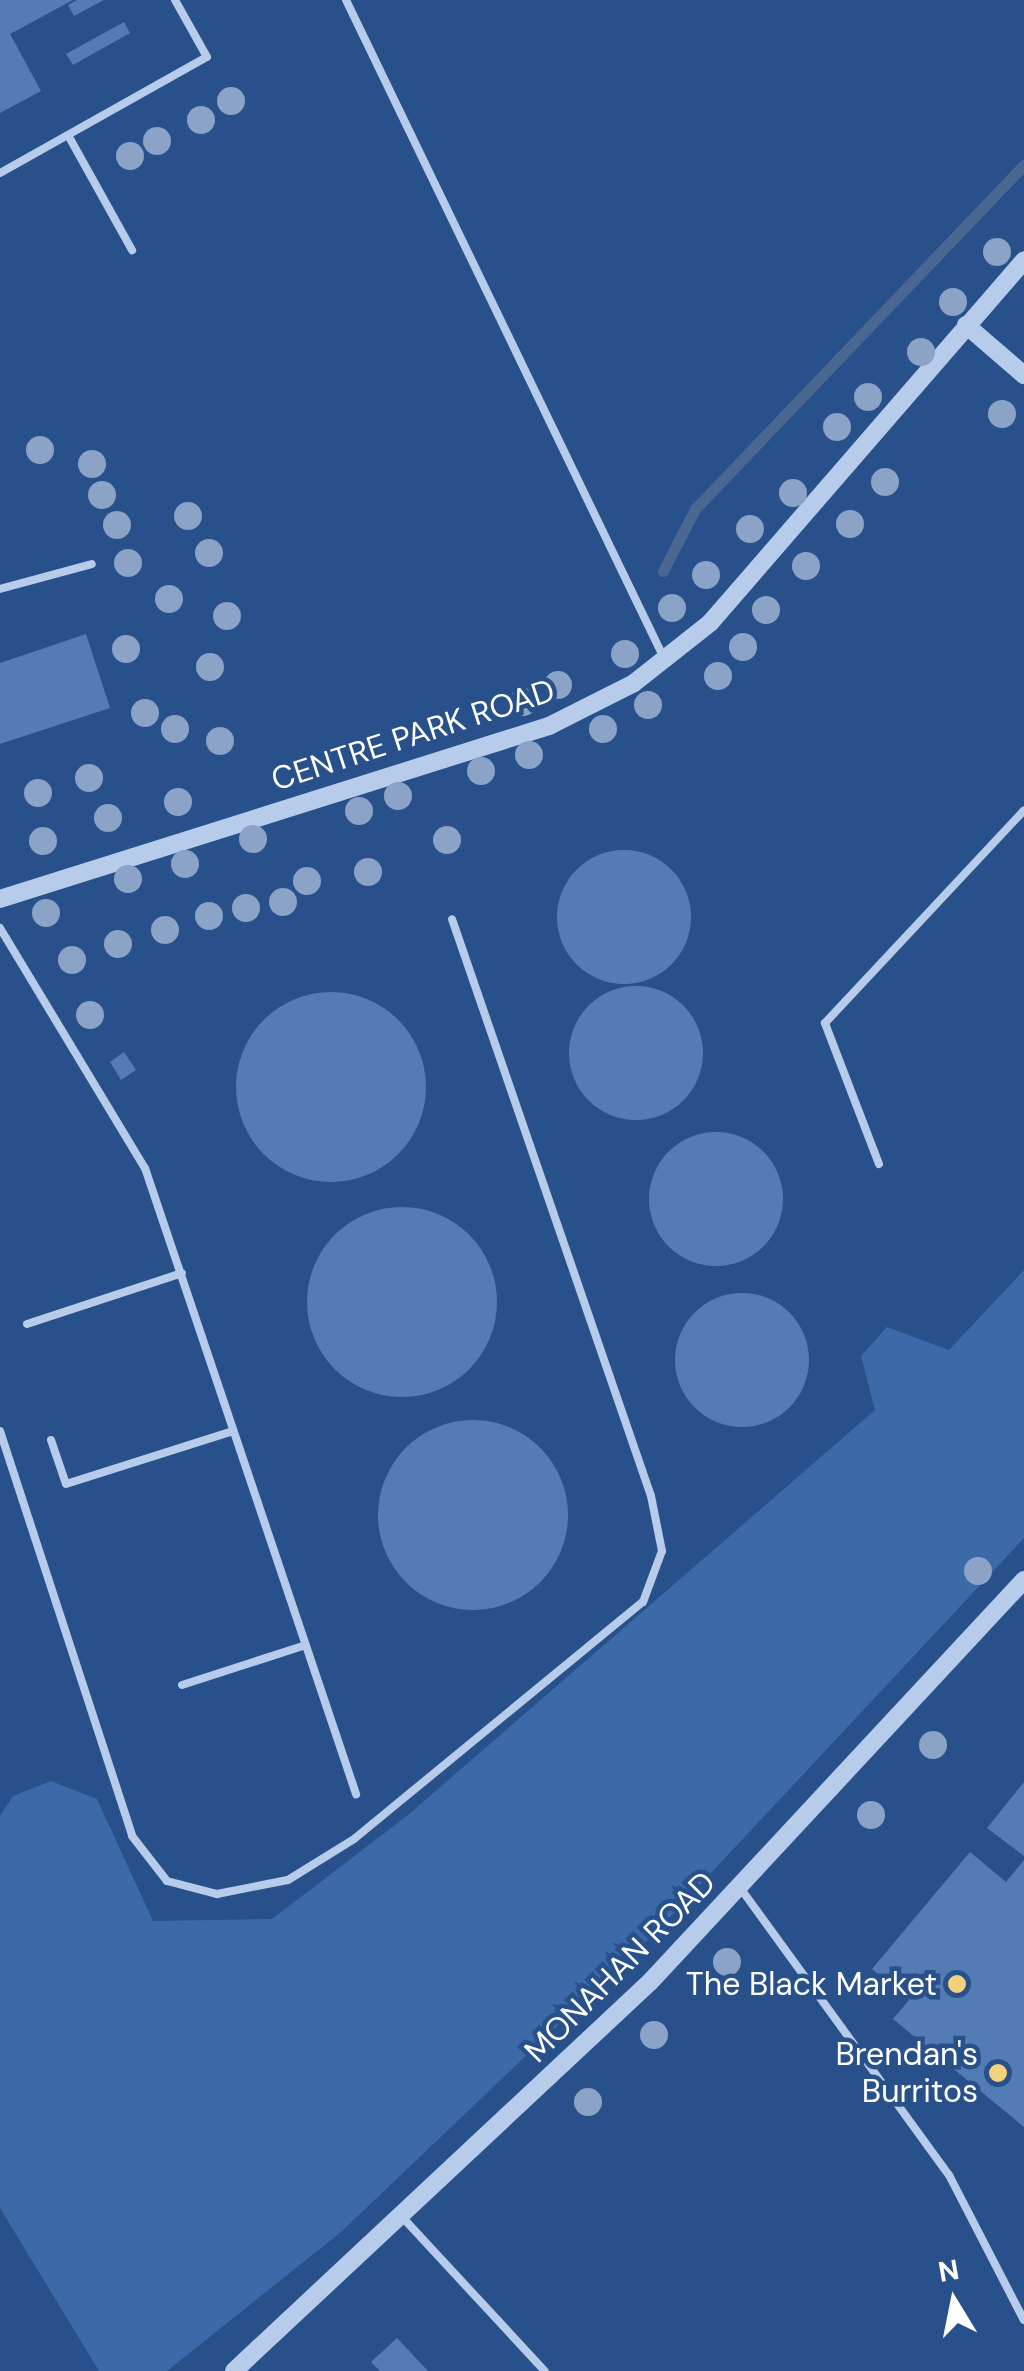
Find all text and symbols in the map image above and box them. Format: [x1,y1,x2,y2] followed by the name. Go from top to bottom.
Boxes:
[267,671,559,799] street label: CENTRE PARK ROAD
[517,1864,723,2070] street label: MONAHAN ROAD
[686,1965,937,2003] place label: The Black Market
[946,1973,968,1995] marker: The Black Market
[836,2036,978,2111] place label: Brendan's Burritos
[987,2062,1009,2084] marker: Brendan's Burritos
[904,2251,1004,2351] north arrow
[935,2251,962,2291] text: N

